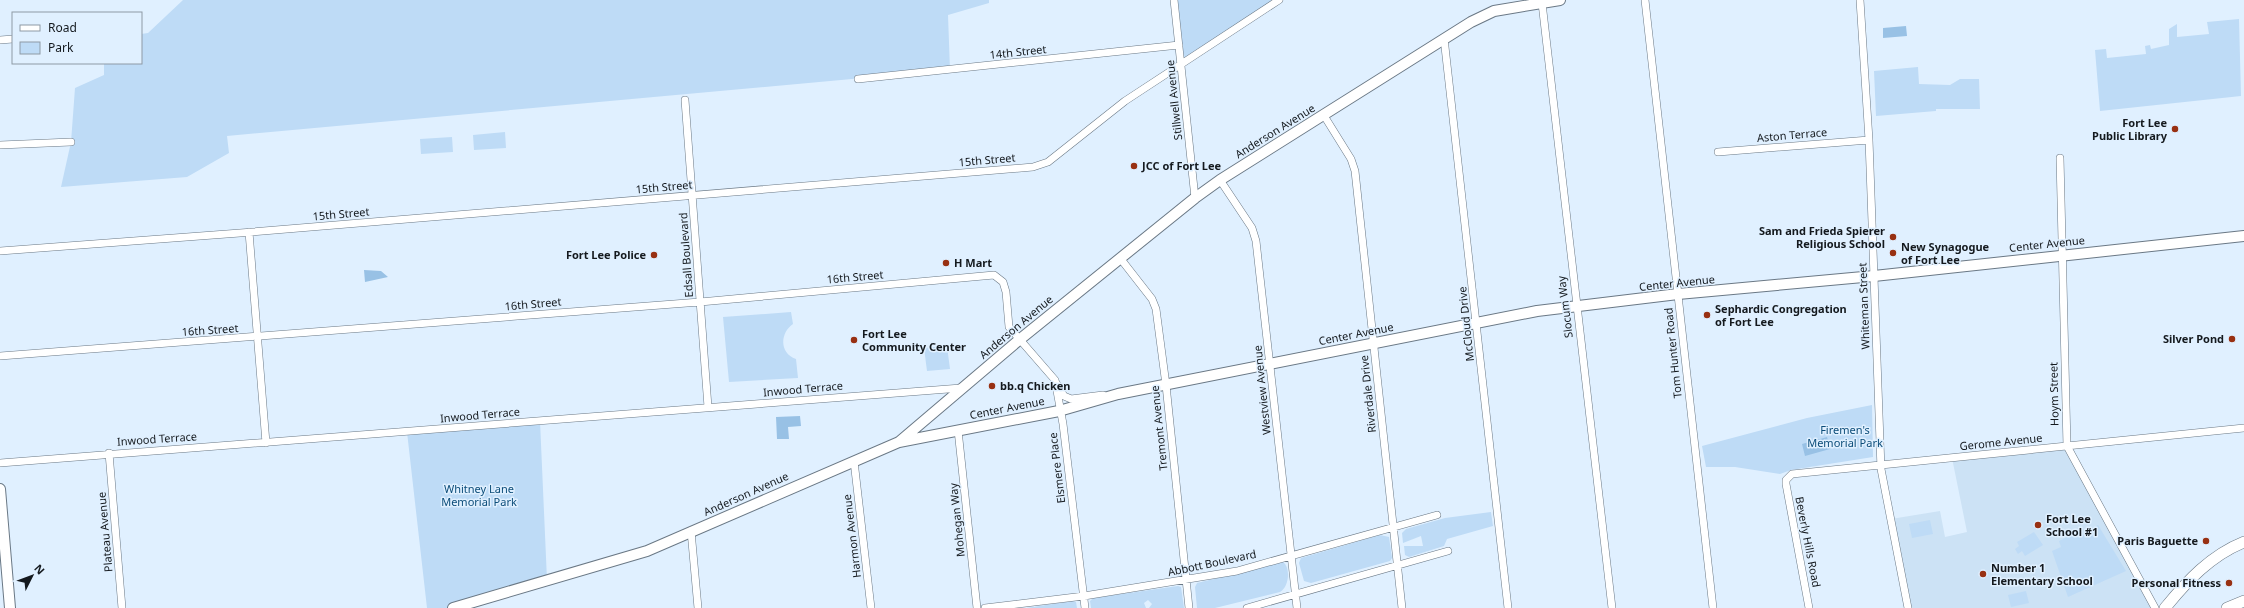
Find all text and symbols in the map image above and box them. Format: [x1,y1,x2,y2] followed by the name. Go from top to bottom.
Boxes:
[12,12,142,64] legend
[48,19,77,36] text: Road
[48,39,74,56] text: Park
[989,41,1047,62] street label: 14th Street
[1162,59,1185,141] street label: Stillwell Avenue
[1232,100,1318,161] street label: Anderson Avenue
[2092,115,2168,143] place label: Fort Lee Public Library
[1756,124,1828,145] street label: Aston Terrace
[2170,124,2180,134] marker: Fort Lee Public Library
[958,150,1016,169] street label: 15th Street
[1141,158,1222,173] place label: JCC of Fort Lee
[1129,161,1139,171] marker: JCC of Fort Lee
[635,177,693,196] street label: 15th Street
[312,204,370,223] street label: 15th Street
[675,212,696,298] street label: Edsall Boulevard
[1759,223,1885,251] place label: Sam and Frieda Spierer Religious School
[1888,232,1898,242] marker: Sam and Frieda Spierer Religious School
[2008,232,2086,255] street label: Center Avenue
[1901,239,1990,267] place label: New Synagogue of Fort Lee
[566,247,646,262] place label: Fort Lee Police
[1888,248,1898,258] marker: New Synagogue of Fort Lee
[649,250,659,260] marker: Fort Lee Police
[954,255,992,270] place label: H Mart
[941,258,951,268] marker: H Mart
[1854,262,1873,350] street label: Whiteman Street
[826,267,884,286] street label: 16th Street
[1638,271,1716,294] street label: Center Avenue
[1553,275,1576,339] street label: Slocum Way
[1454,286,1477,362] street label: McCloud Drive
[976,291,1056,362] street label: Anderson Avenue
[504,294,562,313] street label: 16th Street
[1715,301,1847,329] place label: Sephardic Congregation of Fort Lee
[1660,307,1685,399] street label: Tom Hunter Road
[1702,310,1712,320] marker: Sephardic Congregation of Fort Lee
[1317,319,1395,348] street label: Center Avenue
[181,320,239,339] street label: 16th Street
[862,326,966,354] place label: Fort Lee Community Center
[2163,331,2224,346] place label: Silver Pond
[2227,334,2237,344] marker: Silver Pond
[849,335,859,345] marker: Fort Lee Community Center
[1249,345,1274,436] street label: Westview Avenue
[1356,355,1379,434] street label: Riverdale Drive
[2045,362,2062,426] street label: Hoym Street
[762,378,844,399] street label: Inwood Terrace
[1000,378,1071,393] place label: bb.q Chicken
[987,381,997,391] marker: bb.q Chicken
[1147,385,1170,471] street label: Tremont Avenue
[968,393,1046,422] street label: Center Avenue
[439,404,521,425] street label: Inwood Terrace
[1807,422,1883,450] park label: Firemen's Memorial Park
[116,428,197,449] street label: Inwood Terrace
[1959,430,2043,453] street label: Gerome Avenue
[1045,432,1068,504] street label: Elsmere Place
[701,468,791,519] street label: Anderson Avenue
[441,481,517,509] park label: Whitney Lane Memorial Park
[945,482,968,558] street label: Mohegan Way
[94,491,115,573] street label: Plateau Avenue
[839,493,864,579] street label: Harmon Avenue
[1792,495,1825,588] street label: Beverly Hills Road
[2046,511,2098,539] place label: Fort Lee School #1
[2033,520,2043,530] marker: Fort Lee School #1
[2117,533,2198,548] place label: Paris Baguette
[2201,536,2211,546] marker: Paris Baguette
[1166,546,1258,579] street label: Abbott Boulevard
[12,556,52,596] north arrow
[1991,560,2093,588] place label: Number 1 Elementary School
[31,561,48,577] text: N
[1978,569,1988,579] marker: Number 1 Elementary School
[2132,575,2221,590] place label: Personal Fitness
[2224,578,2234,588] marker: Personal Fitness

